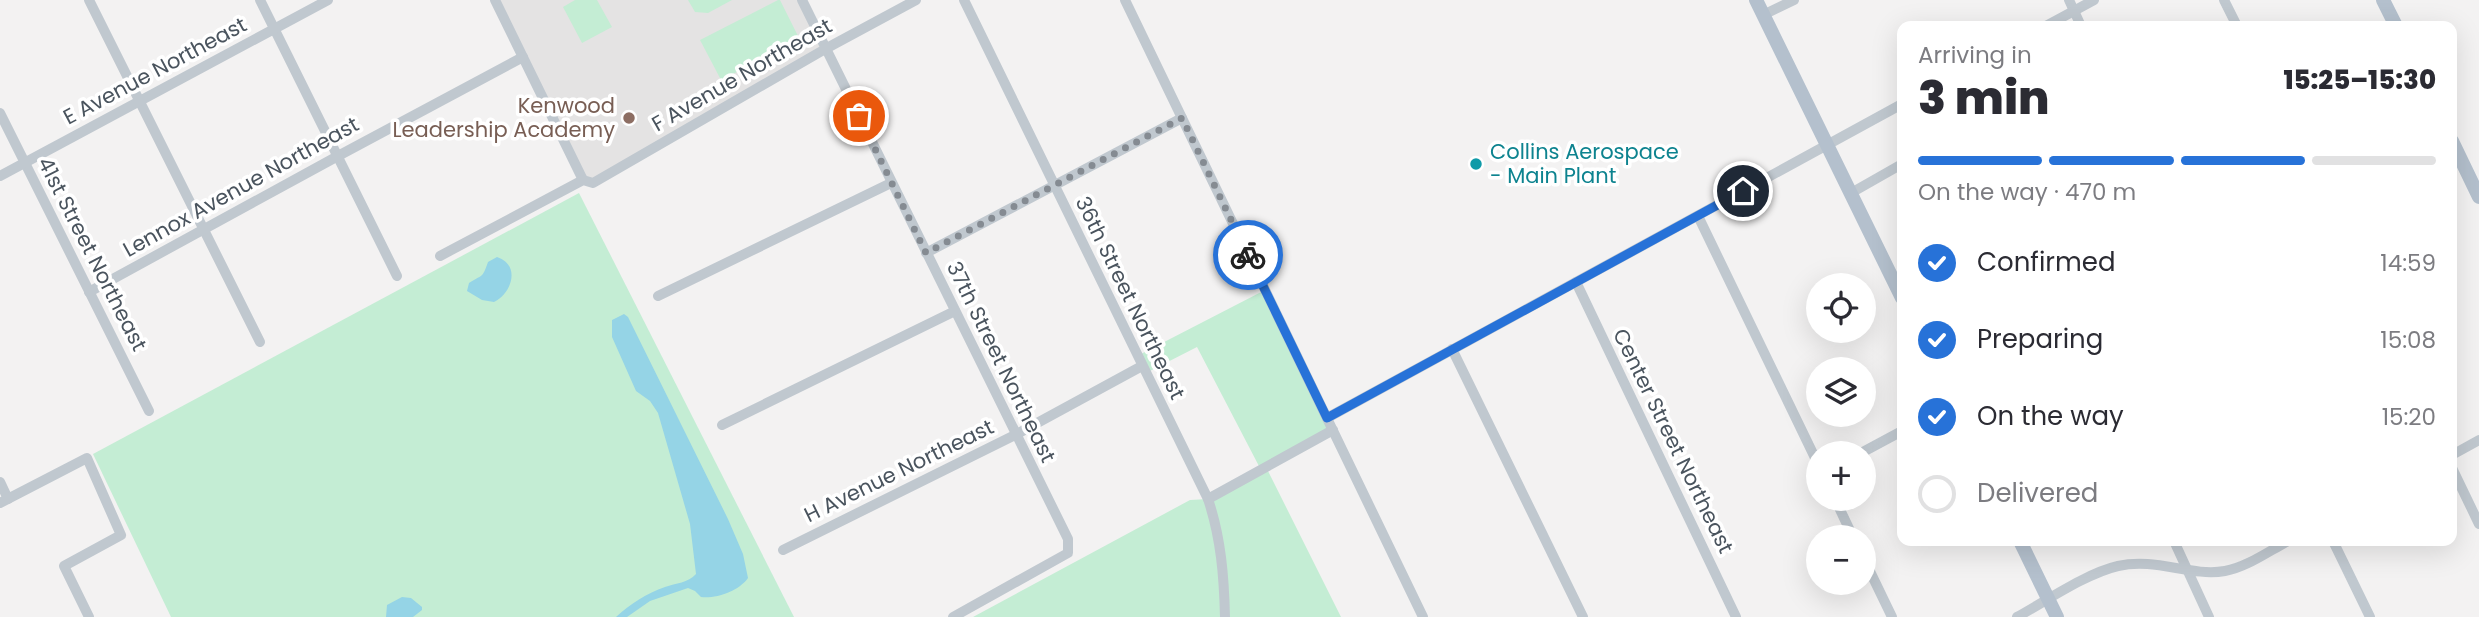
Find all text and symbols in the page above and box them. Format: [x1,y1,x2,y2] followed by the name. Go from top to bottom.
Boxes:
[58,10,252,131] street label: E Avenue Northeast
[646,11,837,138] street label: F Avenue Northeast
[1918,39,2032,71] text: Arriving in
[2283,62,2436,98] text: 15:25–15:30
[1918,66,2050,130] text: 3 min
[829,86,889,146] pin
[393,91,615,144] place label: Kenwood Leadership Academy
[840,97,878,135] icon: bag
[118,110,364,264] street label: Lennox Avenue Northeast
[621,110,637,126] marker: Kenwood Leadership Academy
[1490,137,1679,190] place label: Collins Aerospace - Main Plant
[31,152,154,356] street label: 41st Street Northeast
[1468,156,1484,172] marker: Collins Aerospace - Main Plant
[1713,161,1773,221] pin
[1724,172,1762,210] icon: home
[1918,176,2136,208] text: On the way · 470 m
[1069,191,1192,404] street label: 36th Street Northeast
[1213,220,1283,290] courier
[1229,236,1267,274] icon: bike
[1918,244,1956,282] icon: check
[1977,244,2115,280] text: Confirmed
[2380,247,2436,279] text: 14:59
[940,256,1063,467] street label: 37th Street Northeast
[1806,273,1876,595] map controls
[1806,273,1876,343] button: locate
[1918,321,1956,359] icon: check
[1977,321,2103,357] text: Preparing
[1606,324,1741,558] street label: Center Street Northeast
[2380,324,2436,356] text: 15:08
[1806,357,1876,427] button: layers
[1918,398,1956,436] icon: check
[1977,398,2124,434] text: On the way
[2382,401,2436,433] text: 15:20
[799,412,998,529] street label: H Avenue Northeast
[1806,441,1876,511] button: +
[1977,475,2098,511] text: Delivered
[1806,525,1876,595] button: −

